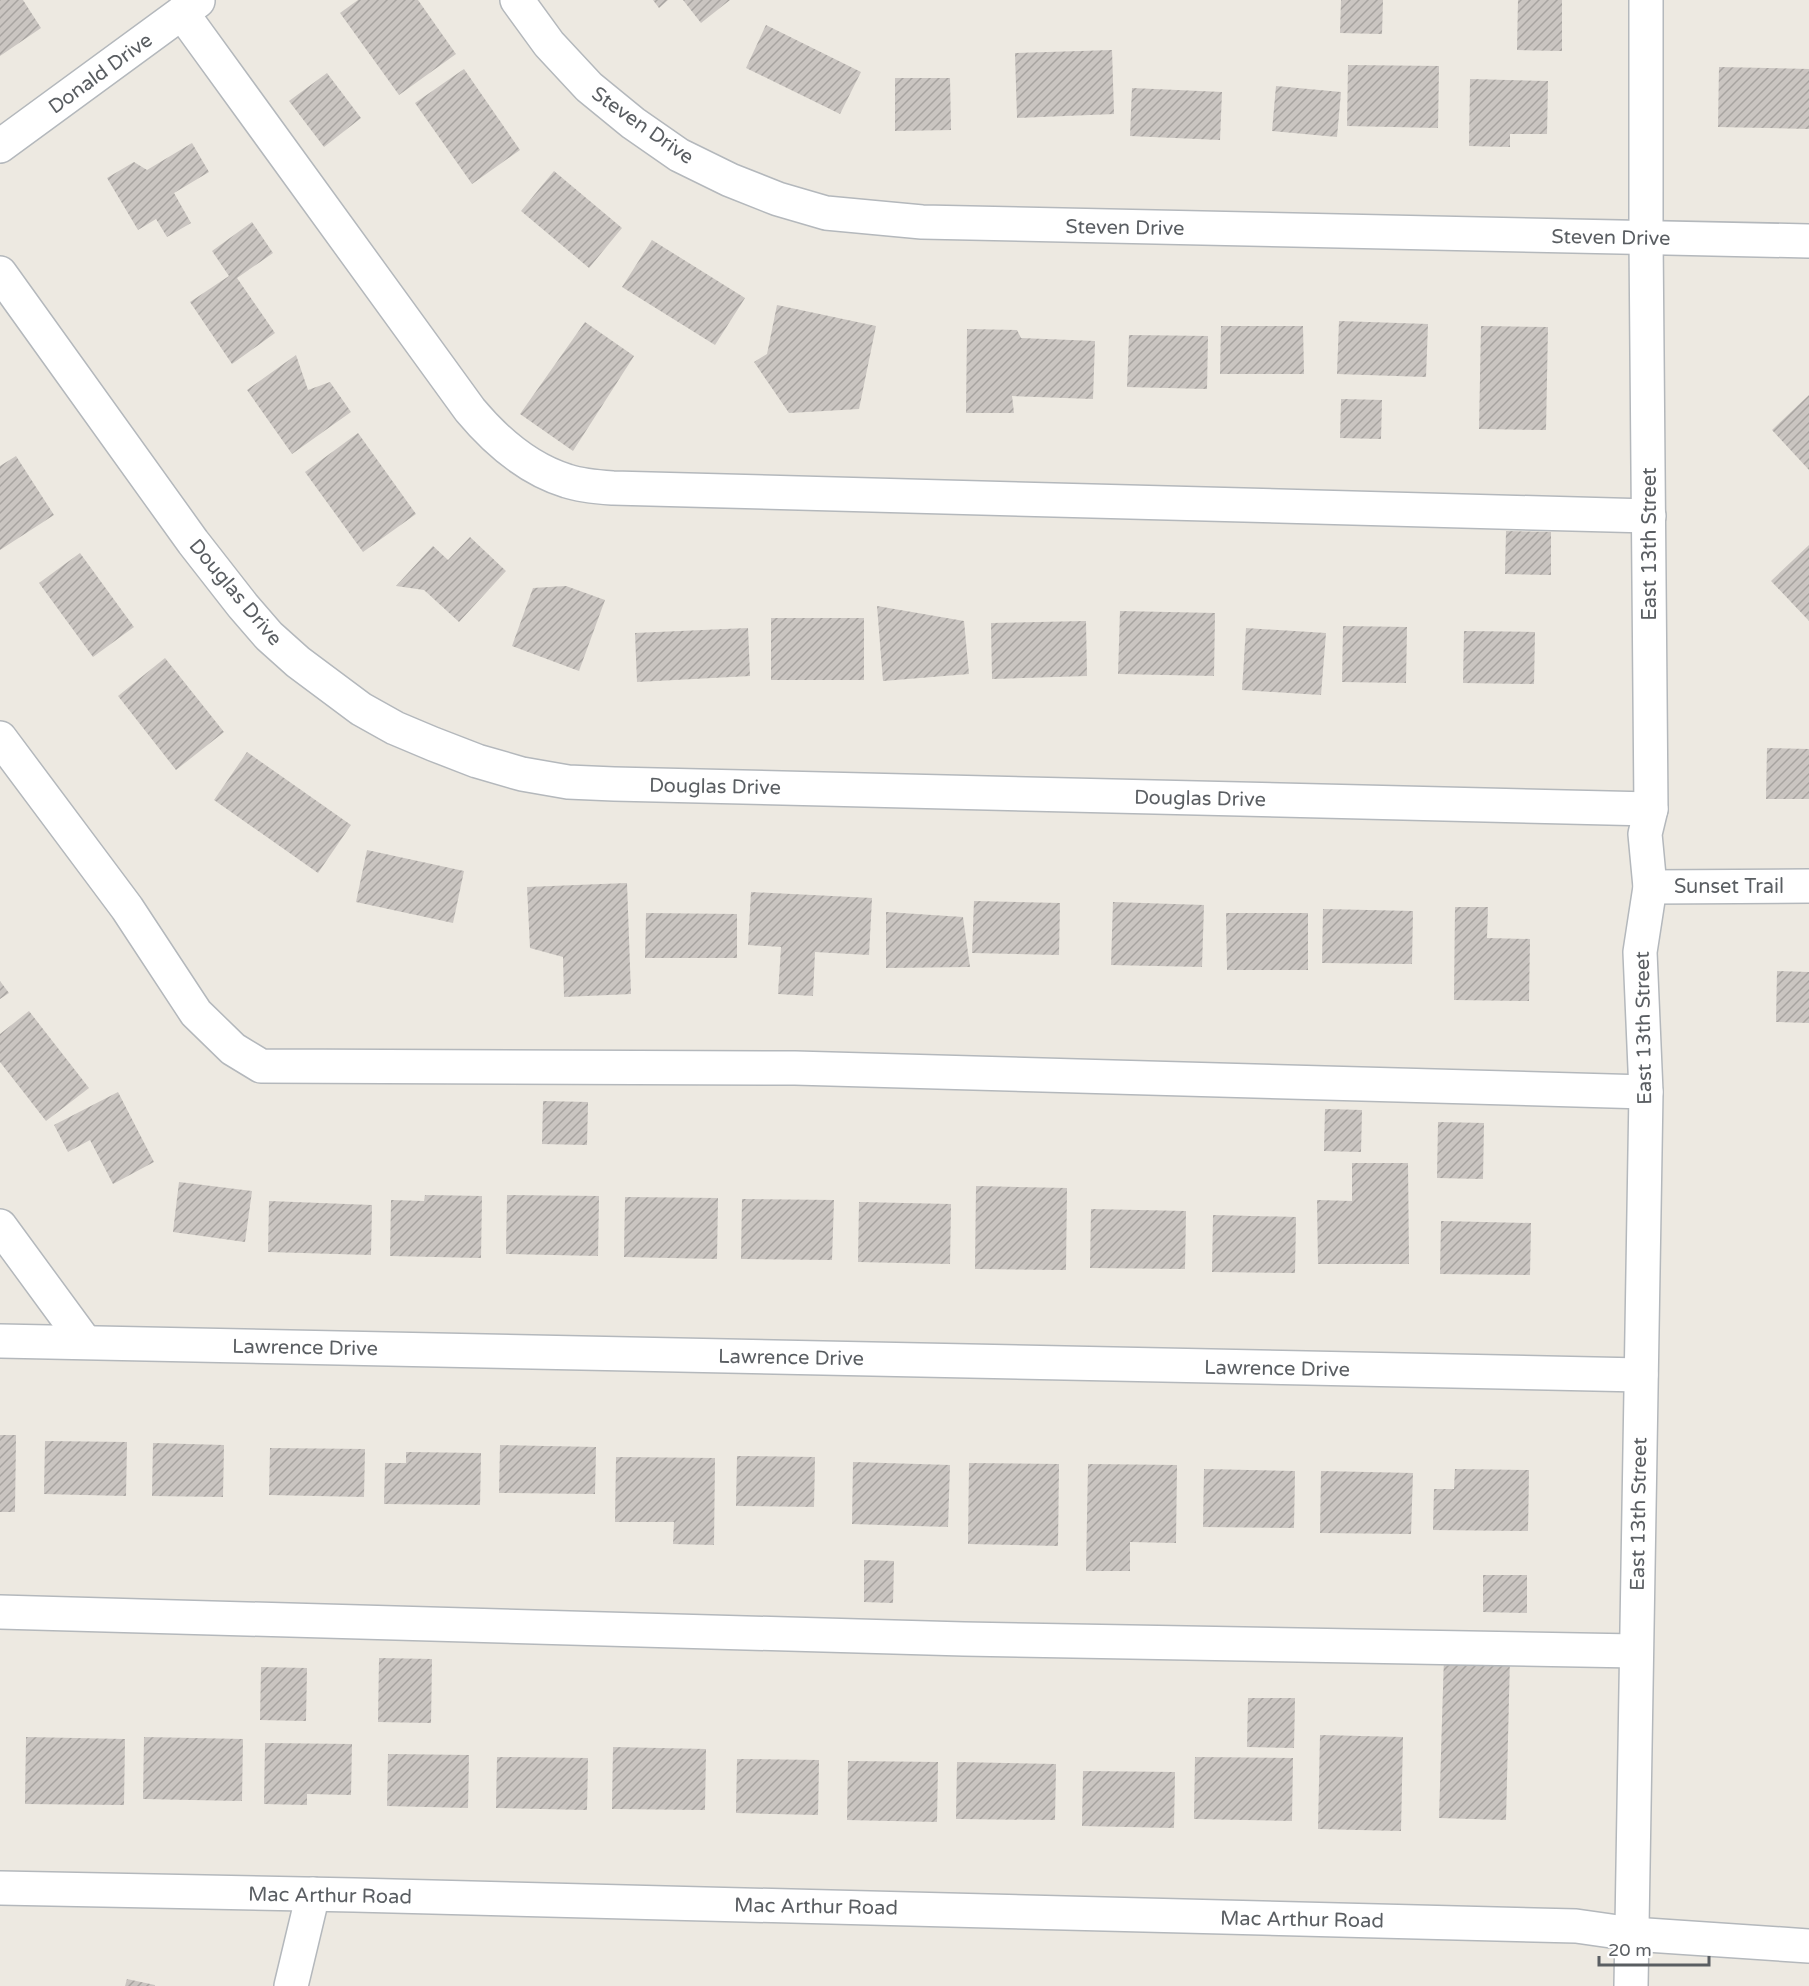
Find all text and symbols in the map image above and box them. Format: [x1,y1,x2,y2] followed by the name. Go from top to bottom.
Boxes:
[44,28,157,119] street label: Donald Drive
[587,82,698,170] street label: Steven Drive
[1065,215,1185,241] street label: Steven Drive
[1551,225,1671,251] street label: Steven Drive
[1638,467,1662,621] street label: East 13th Street
[184,534,287,651] street label: Douglas Drive
[649,774,781,800] street label: Douglas Drive
[1134,786,1266,812] street label: Douglas Drive
[1674,875,1784,899] street label: Sunset Trail
[1631,951,1657,1105] street label: East 13th Street
[232,1335,378,1361] street label: Lawrence Drive
[718,1345,864,1371] street label: Lawrence Drive
[1204,1356,1350,1382] street label: Lawrence Drive
[1626,1437,1652,1591] street label: East 13th Street
[248,1883,412,1909] street label: Mac Arthur Road
[734,1894,898,1920] street label: Mac Arthur Road
[1220,1907,1384,1933] street label: Mac Arthur Road
[1599,1929,1708,1967] scale bar
[1608,1939,1652,1961] text: 20 m

